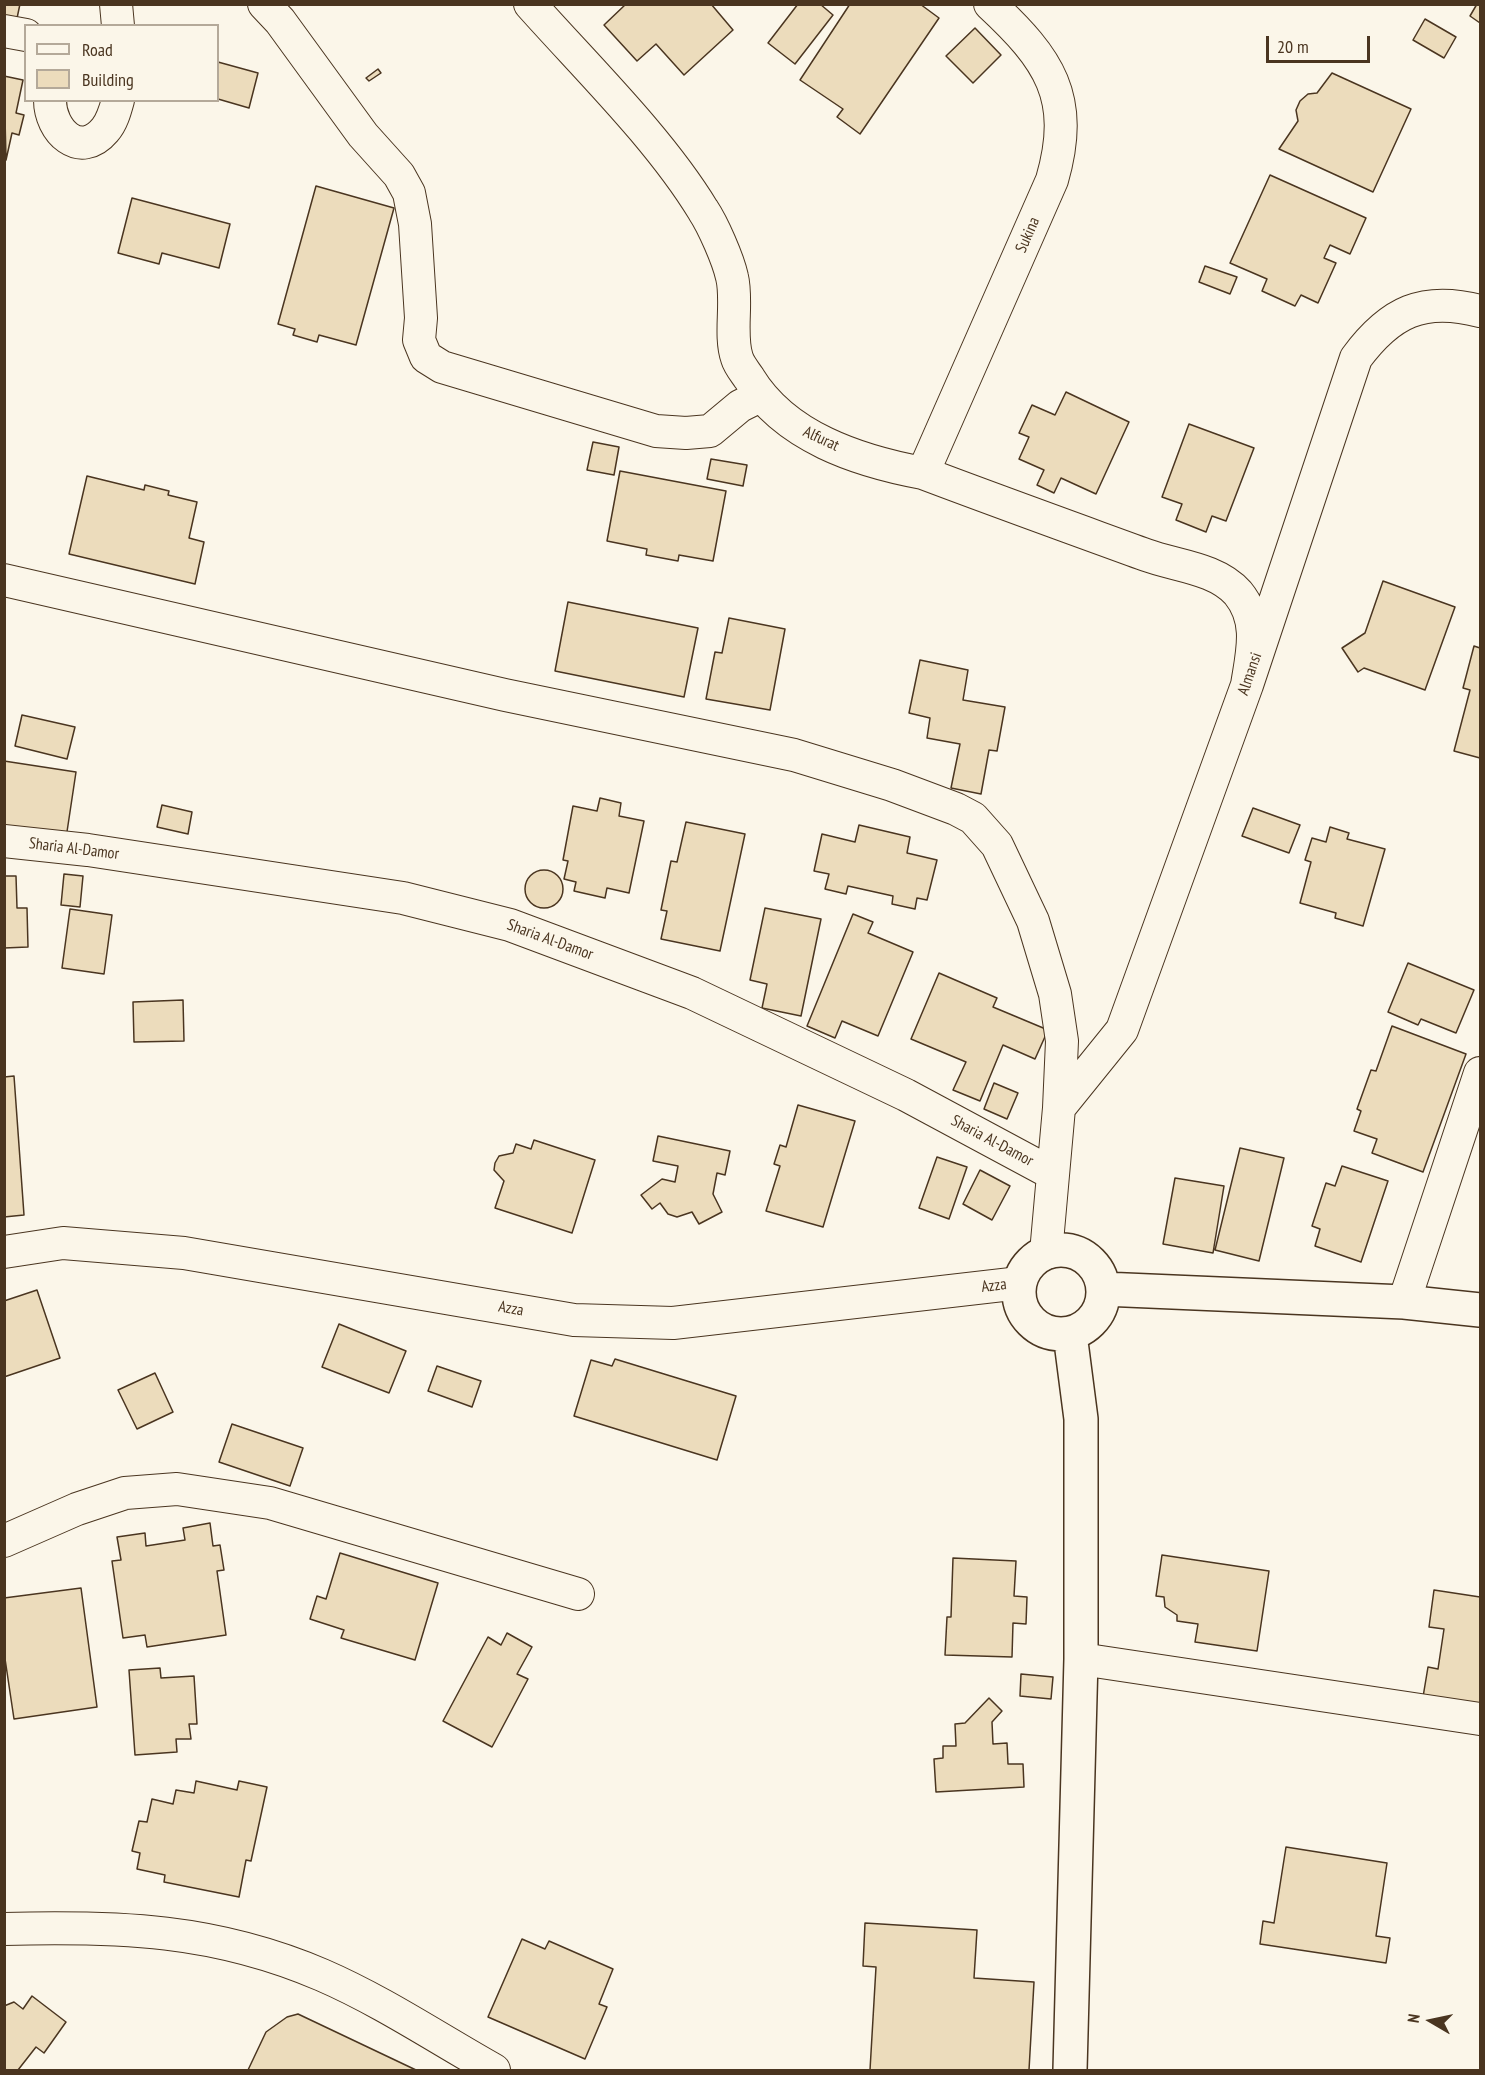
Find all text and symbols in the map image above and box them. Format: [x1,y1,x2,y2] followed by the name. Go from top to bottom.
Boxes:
[24,24,219,102] legend
[1269,24,1372,62] scale bar
[1277,35,1309,58] text: 20 m
[82,38,113,61] text: Road
[82,68,134,91] text: Building
[1012,214,1044,256] street label: Sukina
[800,422,842,456] street label: Alfurat
[1234,650,1266,698] street label: Almansi
[28,834,120,864] street label: Sharia Al-Damor
[504,916,596,964] street label: Sharia Al-Damor
[948,1111,1036,1171] street label: Sharia Al-Damor
[980,1275,1008,1297] street label: Azza
[497,1297,525,1321] street label: Azza
[1401,1991,1461,2051] north arrow
[1403,2012,1424,2024] text: N

